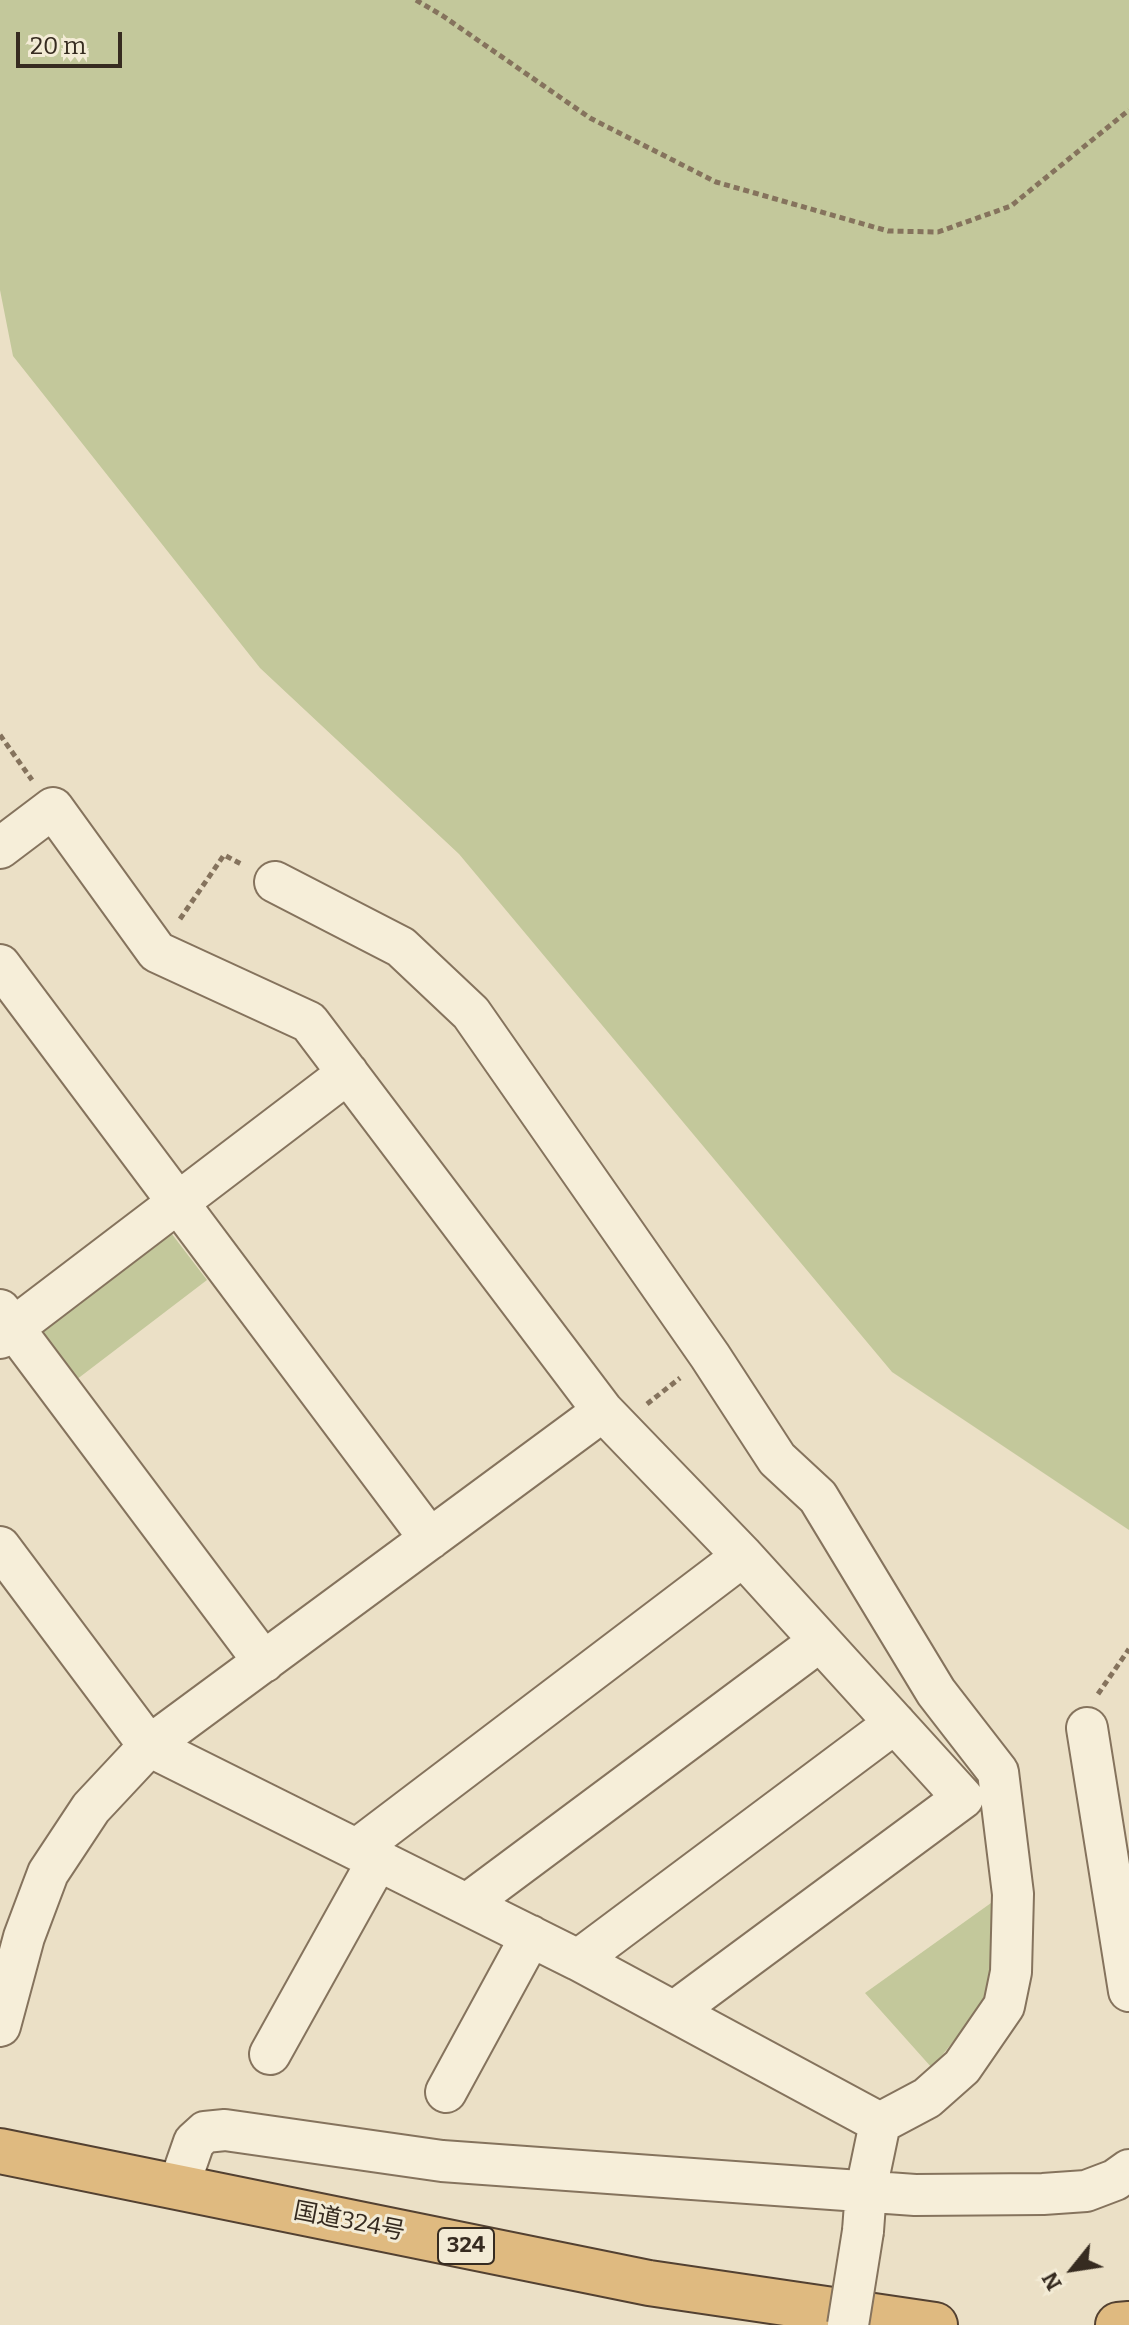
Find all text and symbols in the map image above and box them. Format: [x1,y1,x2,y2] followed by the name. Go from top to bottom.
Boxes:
[20,16,126,66] scale bar
[30,32,86,60] text: 20 m
[291,2197,407,2247] street label: 国道324号
[438,2228,494,2264] road number: 324
[1033,2229,1113,2309] north arrow
[1036,2267,1068,2295] text: N

